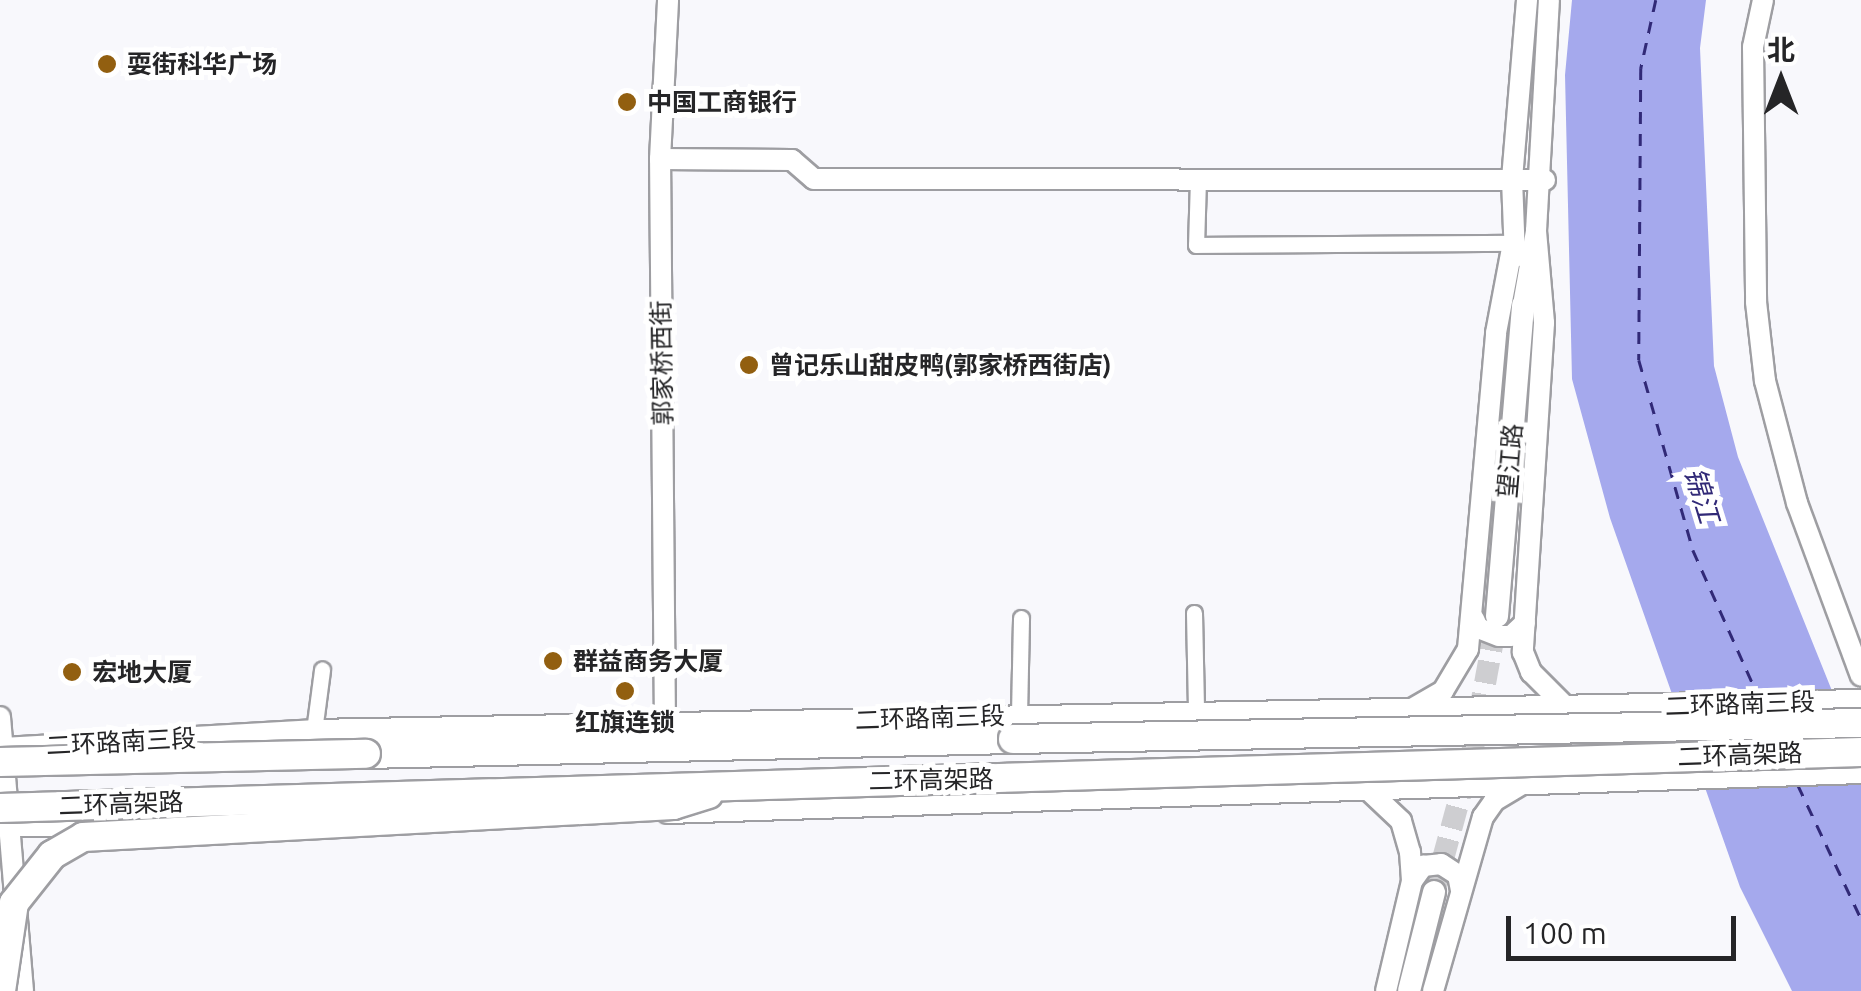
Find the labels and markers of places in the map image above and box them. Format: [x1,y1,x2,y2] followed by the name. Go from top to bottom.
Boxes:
[127,49,277,79] place label: 耍街科华广场
[96,53,118,75] marker: 耍街科华广场
[647,87,797,117] place label: 中国工商银行
[616,91,638,113] marker: 中国工商银行
[769,350,1111,380] place label: 曾记乐山甜皮鸭(郭家桥西街店)
[738,354,760,376] marker: 曾记乐山甜皮鸭(郭家桥西街店)
[573,646,723,676] place label: 群益商务大厦
[542,650,564,672] marker: 群益商务大厦
[92,657,192,687] place label: 宏地大厦
[61,661,83,683] marker: 宏地大厦
[614,680,636,702] marker: 红旗连锁
[575,707,675,737] place label: 红旗连锁

